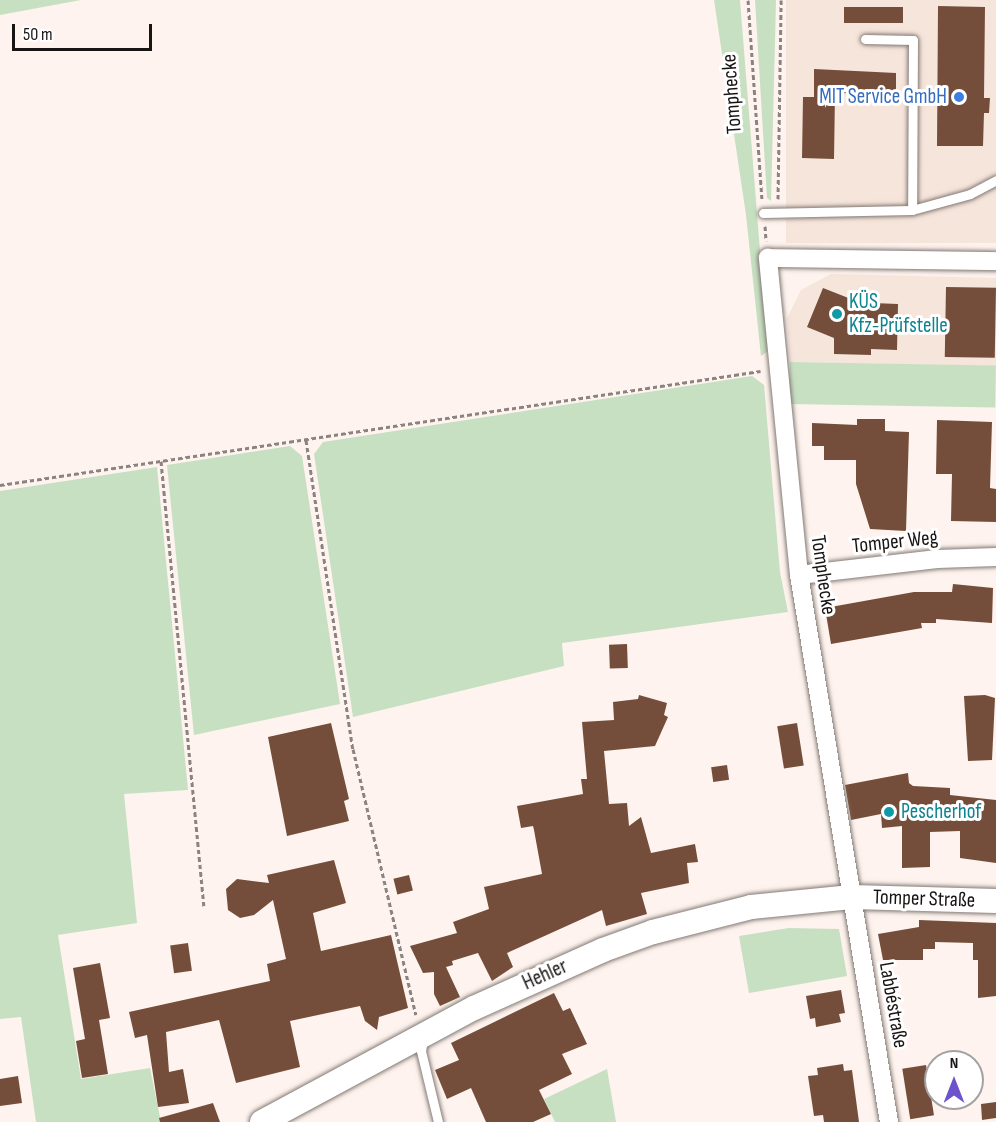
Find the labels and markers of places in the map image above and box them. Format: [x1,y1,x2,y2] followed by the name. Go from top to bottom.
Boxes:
[819,84,947,110] place label: MIT Service GmbH
[952,90,966,104] marker: MIT Service GmbH
[849,289,948,339] place label: KÜS Kfz-Prüfstelle
[830,307,844,321] marker: KÜS Kfz-Prüfstelle
[901,799,981,825] place label: Pescherhof
[882,805,896,819] marker: Pescherhof

